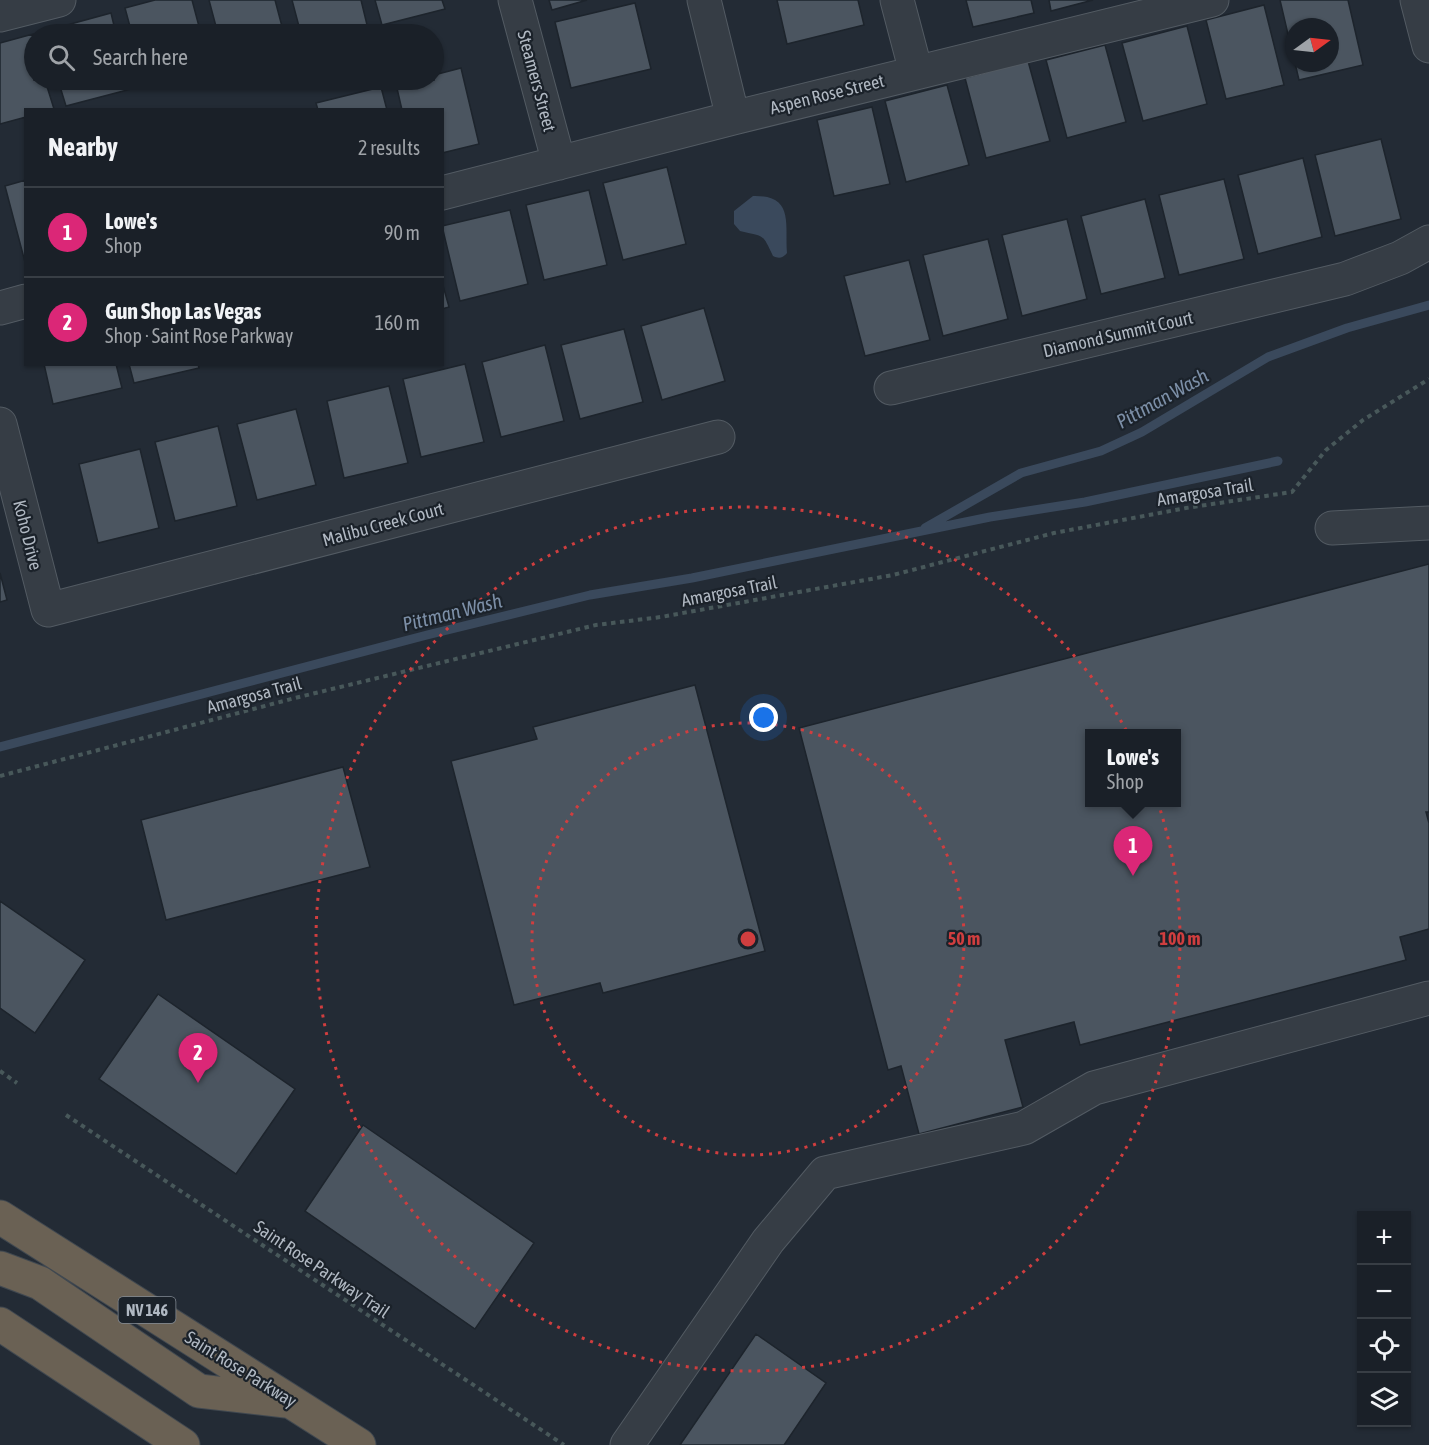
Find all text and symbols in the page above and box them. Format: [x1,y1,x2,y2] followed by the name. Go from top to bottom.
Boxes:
[1285,18,1339,72] north arrow
[24,24,444,90] search box
[513,28,561,134] street label: Steamers Street
[45,41,78,74] icon: search
[93,44,188,70] text: Search here
[768,70,886,118] street label: Aspen Rose Street
[48,132,118,162] text: Nearby
[358,136,420,159] text: 2 results
[105,208,157,234] text: Lowe's
[63,221,72,244] text: 1
[384,221,420,244] text: 90 m
[105,234,142,257] text: Shop
[105,298,261,324] text: Gun Shop Las Vegas
[1041,307,1195,361] street label: Diamond Summit Court
[63,311,72,334] text: 2
[375,311,420,334] text: 160 m
[105,324,293,347] text: Shop · Saint Rose Parkway
[1112,363,1212,433] water label: Pittman Wash
[1155,474,1255,510] street label: Amargosa Trail
[9,498,47,572] street label: Koho Drive
[320,498,446,550] street label: Malibu Creek Court
[679,571,779,611] street label: Amargosa Trail
[400,588,504,635] water label: Pittman Wash
[204,672,304,718] street label: Amargosa Trail
[749,703,778,732] your location
[1085,729,1181,807] popup
[1107,744,1159,770] text: Lowe's
[1107,770,1144,793] text: Shop
[1114,826,1152,876] pin: 1
[948,928,980,949] text: 50 m
[1160,928,1200,949] text: 100 m
[738,929,758,949] centre of rings
[178,1034,218,1083] pin: 2
[1357,1211,1411,1427] map controls
[1357,1211,1411,1265] button: +
[250,1216,394,1322] street label: Saint Rose Parkway Trail
[1357,1265,1411,1319] button: −
[118,1297,176,1323] road number: NV 146
[1357,1319,1411,1373] button: locate
[181,1326,301,1412] street label: Saint Rose Parkway
[1357,1373,1411,1427] button: layers

